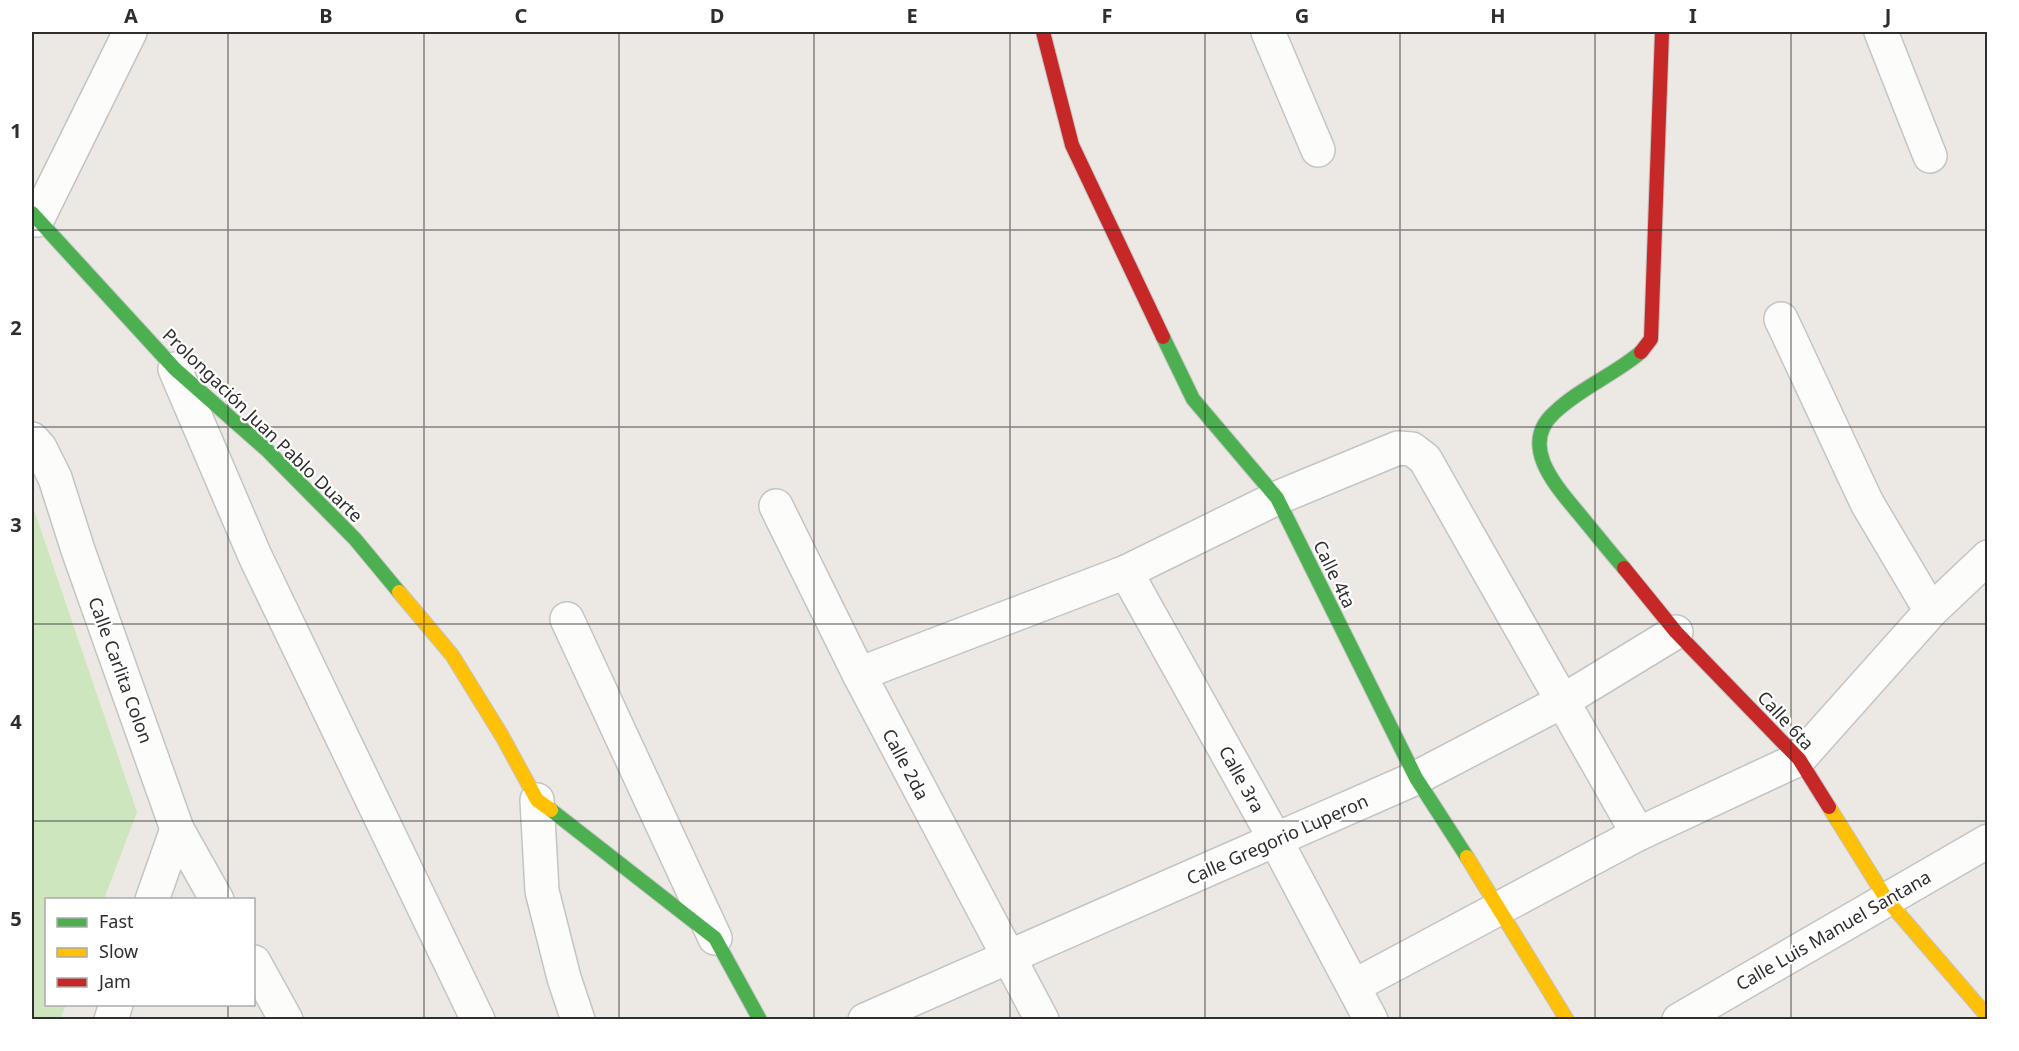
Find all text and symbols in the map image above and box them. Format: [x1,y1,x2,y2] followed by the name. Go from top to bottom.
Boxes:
[124,2,138,29] text: A
[319,2,333,29] text: B
[515,2,528,29] text: C
[710,2,724,29] text: D
[906,2,918,29] text: E
[1102,2,1112,29] text: F
[1295,2,1309,29] text: G
[1490,2,1506,29] text: H
[1689,2,1697,29] text: I
[1883,2,1891,29] text: J
[10,117,22,144] text: 1
[10,314,22,341] text: 2
[158,323,368,527] street label: Prolongación Juan Pablo Duarte
[10,511,22,538] text: 3
[1308,536,1362,612] street label: Calle 4ta
[83,594,159,746] street label: Calle Carlita Colon
[1753,685,1819,755] street label: Calle 6ta
[10,708,22,735] text: 4
[877,724,935,804] street label: Calle 2da
[1214,741,1270,817] street label: Calle 3ra
[1182,788,1372,890] street label: Calle Gregorio Luperon
[1731,864,1935,996] street label: Calle Luis Manuel Santana
[45,898,255,1006] legend
[10,905,22,932] text: 5
[99,909,134,933] text: Fast
[99,939,138,963] text: Slow
[97,969,131,993] text: Jam

